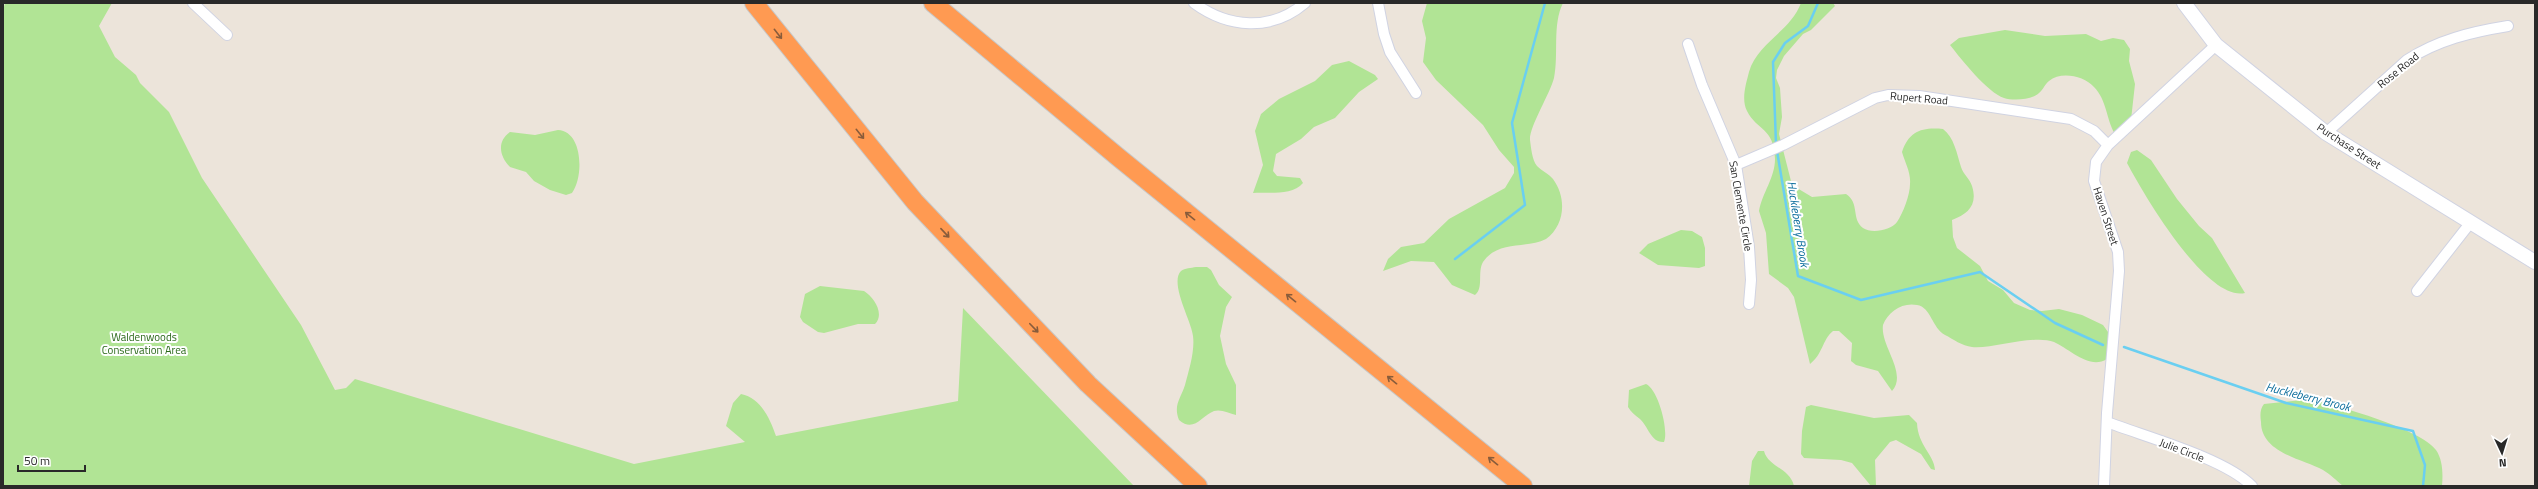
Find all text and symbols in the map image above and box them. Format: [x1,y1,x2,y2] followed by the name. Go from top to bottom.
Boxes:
[774,28,783,39] one-way arrow
[2374,48,2422,92] street label: Rose Road
[1889,88,1949,109] street label: Rupert Road
[2314,119,2384,173] street label: Purchase Street
[856,129,865,140] one-way arrow
[1725,160,1757,253] street label: San Clemente Circle
[1782,180,1815,270] water label: Huckleberry Brook
[2089,185,2123,247] street label: Haven Street
[1185,211,1196,220] one-way arrow
[940,228,949,238] one-way arrow
[1285,294,1296,302] one-way arrow
[1029,323,1039,333] one-way arrow
[102,329,187,358] park label: Waldenwoods Conservation Area
[1387,375,1397,384] one-way arrow
[2264,377,2354,417] water label: Huckleberry Brook
[2482,433,2522,473] north arrow
[2157,434,2207,466] street label: Julie Circle
[18,447,85,473] scale bar
[24,451,50,470] text: 50 m
[2498,455,2507,471] text: N
[1488,457,1498,466] one-way arrow

